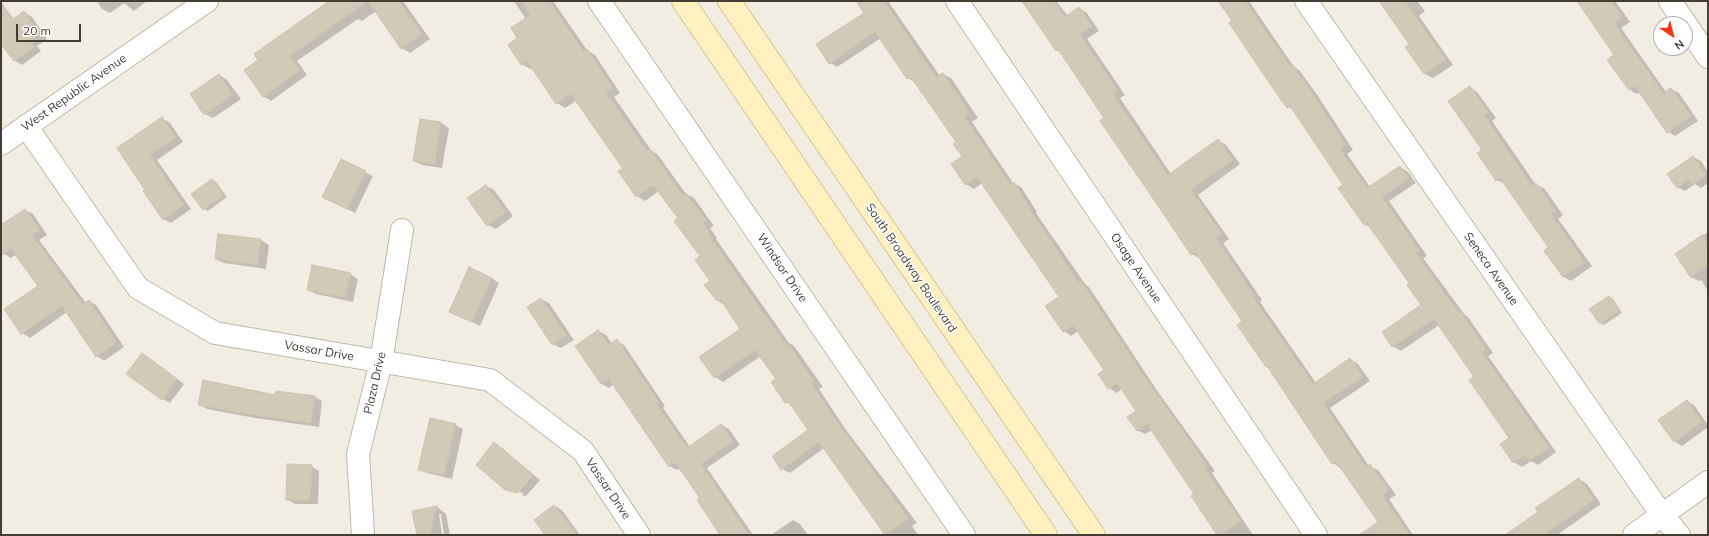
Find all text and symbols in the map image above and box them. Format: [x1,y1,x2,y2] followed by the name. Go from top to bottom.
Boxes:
[18,16,83,42] scale bar
[1653,16,1693,56] north arrow
[23,23,51,38] text: 20 m
[1672,37,1687,53] text: N
[19,51,129,135] street label: West Republic Avenue
[862,201,960,335] street label: South Broadway Boulevard
[1107,230,1165,306] street label: Osage Avenue
[1461,230,1521,308] street label: Seneca Avenue
[754,231,810,305] street label: Windsor Drive
[283,338,355,364] street label: Vassar Drive
[361,351,389,415] street label: Plaza Drive
[582,456,634,522] street label: Vassar Drive

